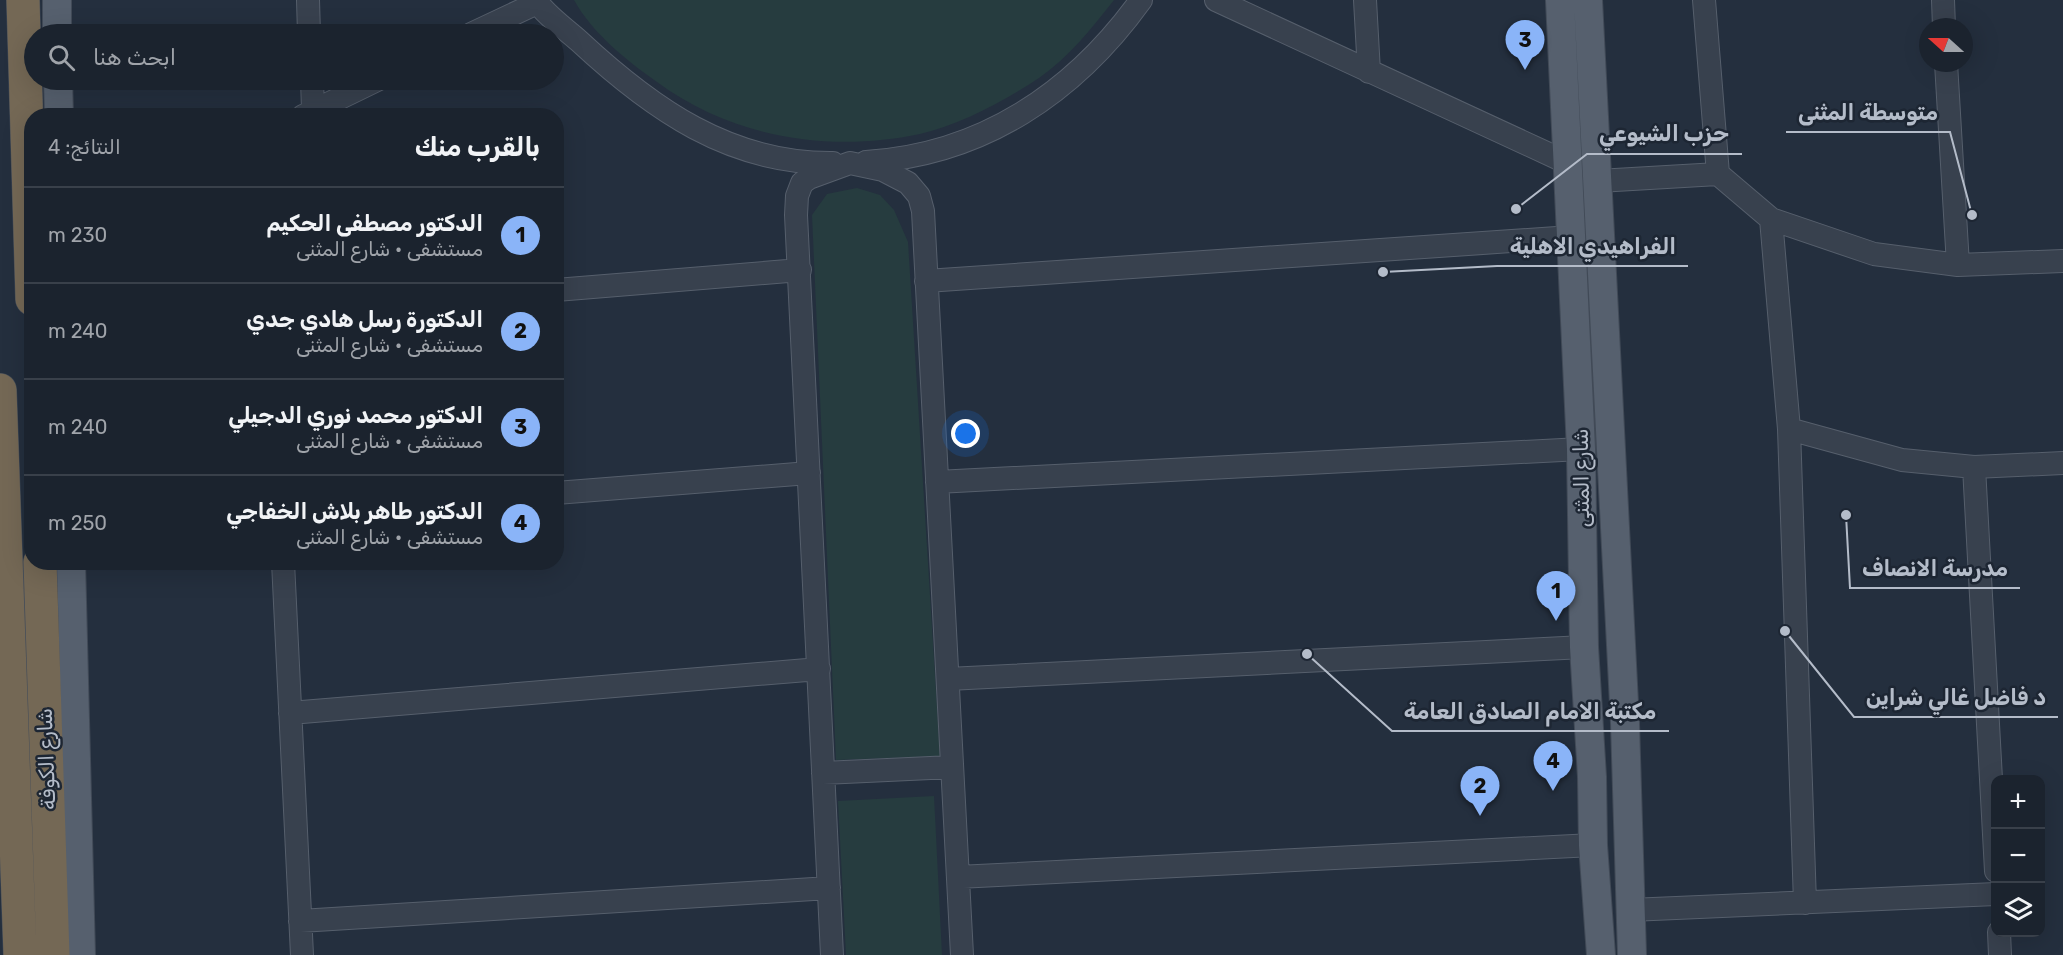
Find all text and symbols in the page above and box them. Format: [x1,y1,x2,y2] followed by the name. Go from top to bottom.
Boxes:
[1919,18,1973,72] north arrow
[1506,20,1544,70] pin: 3
[24,24,564,90] search box
[45,41,78,74] icon: search
[93,44,176,71] text: ابحث هنا
[1786,92,1950,132] callout: متوسطة المثنى
[1798,99,1938,126] text: متوسطة المثنى
[1587,114,1742,154] callout: حزب الشيوعي
[1599,120,1729,151] text: حزب الشيوعي
[415,132,540,163] text: بالقرب منك
[48,135,121,159] text: النتائج: 4
[266,210,483,237] text: الدكتور مصطفى الحكيم
[48,223,107,247] text: 230 m
[516,223,525,247] text: 1
[1497,226,1688,266] callout: الفراهيدي الاهلية
[1510,233,1676,262] text: الفراهيدي الاهلية
[296,237,483,261] text: مستشفى · شارع المثنى
[246,306,483,333] text: الدكتورة رسل هادي جدي
[48,319,107,343] text: 240 m
[514,319,527,343] text: 2
[296,333,483,357] text: مستشفى · شارع المثنى
[228,402,483,429] text: الدكتور محمد نوري الدجيلي
[48,415,107,439] text: 240 m
[514,415,527,439] text: 3
[951,419,980,448] your location
[1568,428,1596,528] street label: شارع المثنى
[296,429,483,453] text: مستشفى · شارع المثنى
[226,498,483,525] text: الدكتور طاهر بلاش الخفاجي
[48,511,107,535] text: 250 m
[514,511,527,535] text: 4
[296,525,483,549] text: مستشفى · شارع المثنى
[1850,548,2020,588] callout: مدرسة الانصاف
[1862,555,2008,582] text: مدرسة الانصاف
[1536,572,1576,621] pin: 1
[1854,677,2058,717] callout: د فاضل غالي شراين
[1866,684,2046,715] text: د فاضل غالي شراين
[1392,691,1669,731] callout: مكتبة الامام الصادق العامة
[1404,698,1656,727] text: مكتبة الامام الصادق العامة
[32,708,62,810] street label: شارع الكوفة
[1534,742,1572,791] pin: 4
[1460,766,1500,816] pin: 2
[1991,775,2045,937] map controls
[1991,775,2045,829] button: +
[1991,829,2045,883] button: −
[1991,883,2045,937] button: layers

